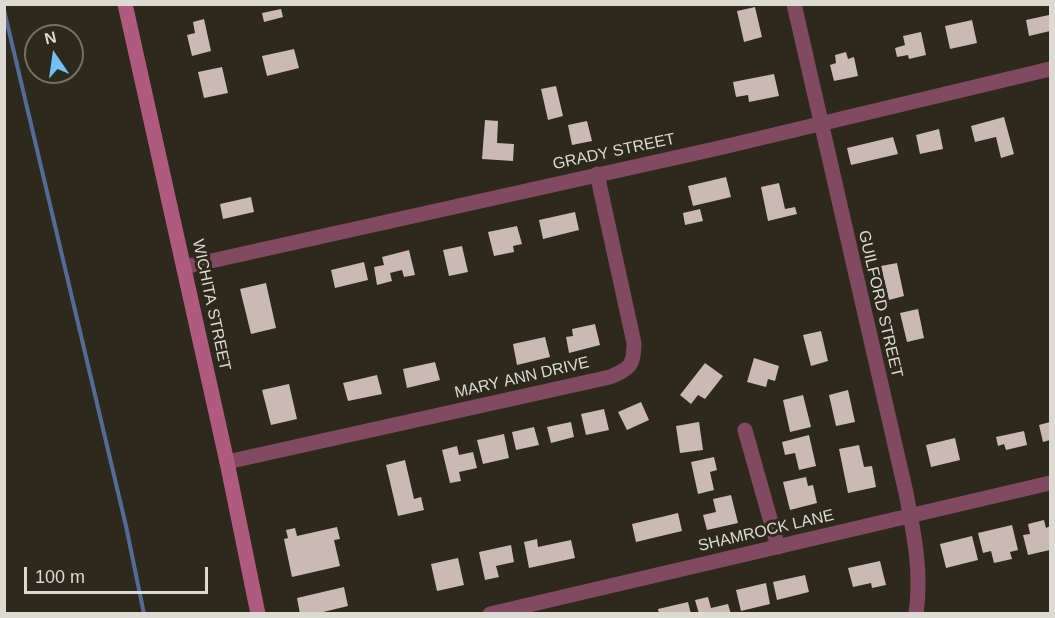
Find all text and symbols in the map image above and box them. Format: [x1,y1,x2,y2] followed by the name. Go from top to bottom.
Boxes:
[24,24,84,84] north arrow
[43,28,58,48] text: N
[551,130,677,174] street label: GRADY STREET
[854,229,906,379] street label: GUILFORD STREET
[188,238,234,372] street label: WICHITA STREET
[453,353,591,403] street label: MARY ANN DRIVE
[696,506,836,556] street label: SHAMROCK LANE
[27,555,212,593] scale bar
[35,567,85,587] text: 100 m

